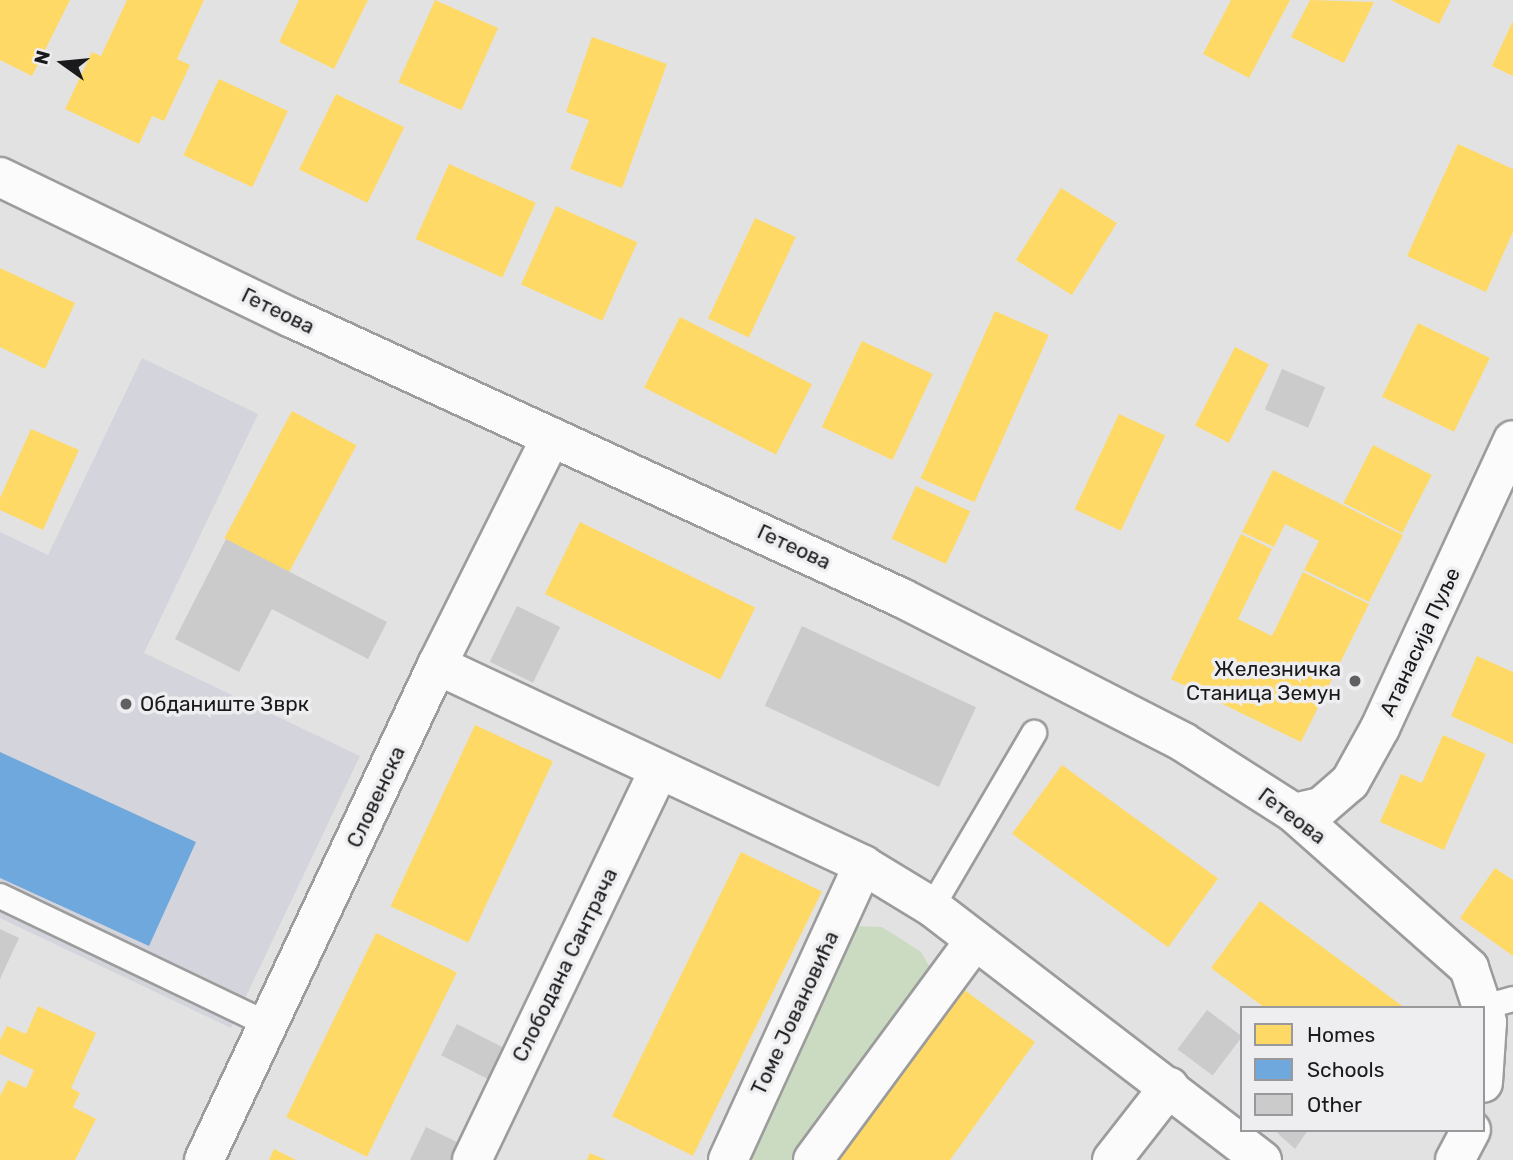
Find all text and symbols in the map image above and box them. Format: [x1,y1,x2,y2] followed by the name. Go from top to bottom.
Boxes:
[28,28,98,98] north arrow
[29,48,55,67] text: N
[237,283,319,339] street label: Гетеова
[753,519,835,575] street label: Гетеова
[1375,564,1465,720] street label: Атанасија Пуље
[1186,656,1341,706] place label: Железничка Станица Земун
[1347,673,1363,689] marker: Железничка Станица Земун
[140,691,309,717] place label: Обданиште Зврк
[118,696,134,712] marker: Обданиште Зврк
[342,742,410,852] street label: Словенска
[1253,782,1331,850] street label: Гетеова
[507,864,623,1066] street label: Слободана Сантрача
[746,927,844,1099] street label: Томе Јовановића
[1240,1006,1485,1132] legend
[1307,1022,1375,1047] text: Homes
[1307,1057,1384,1082] text: Schools
[1307,1092,1362,1117] text: Other

